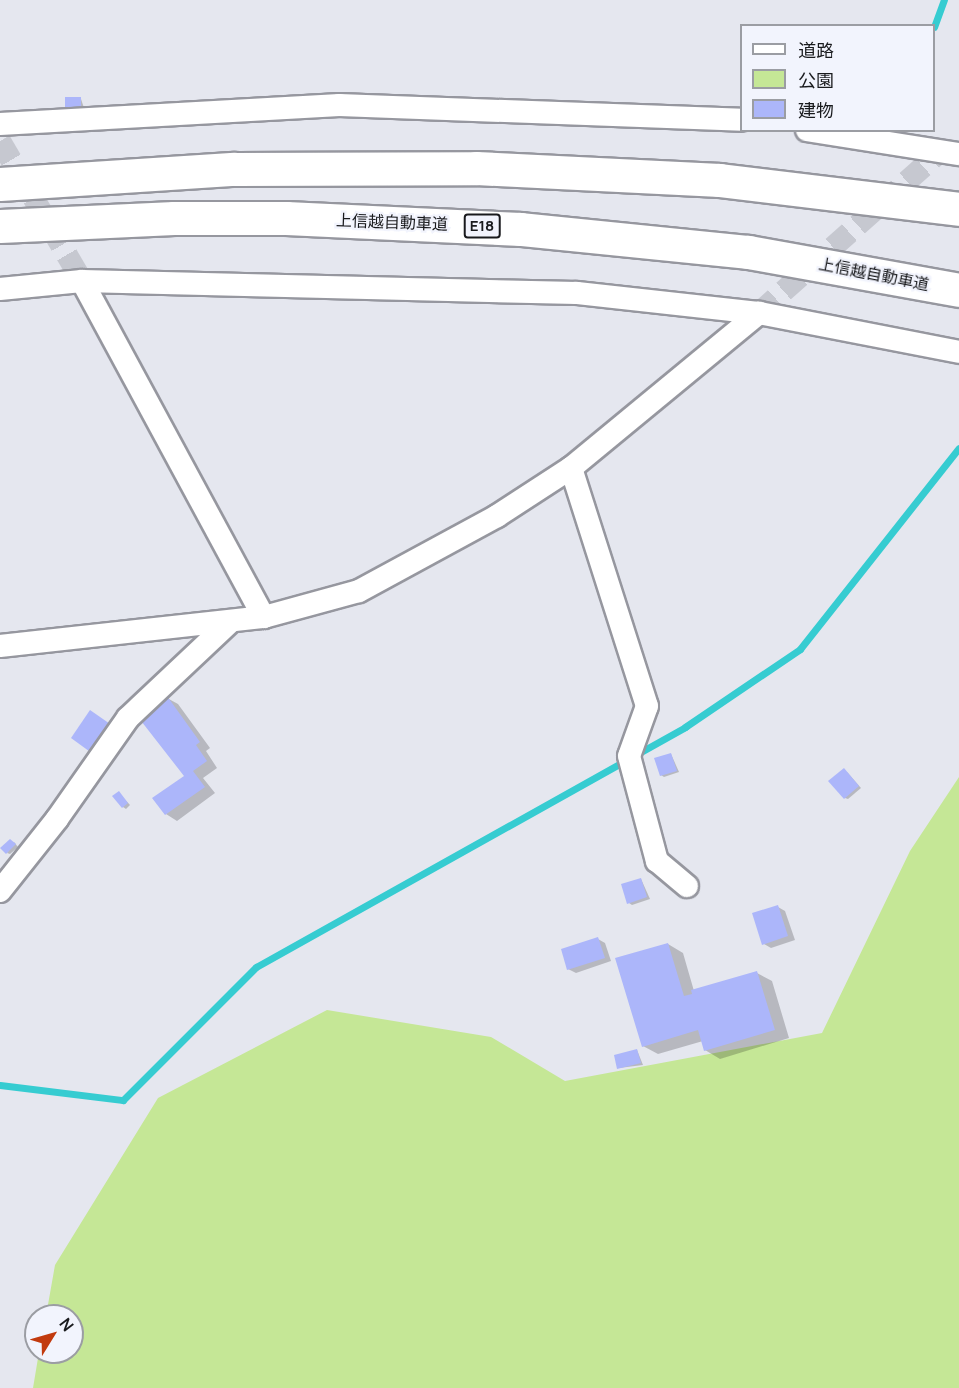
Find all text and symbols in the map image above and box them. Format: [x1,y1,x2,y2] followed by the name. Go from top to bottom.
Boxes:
[740,24,935,132] legend
[798,38,834,62] text: 道路
[798,68,834,92] text: 公園
[798,98,834,122] text: 建物
[336,210,448,234] street label: 上信越自動車道
[462,214,502,238] road number: E18
[817,254,931,294] street label: 上信越自動車道
[24,1304,84,1364] north arrow
[55,1313,79,1336] text: N

